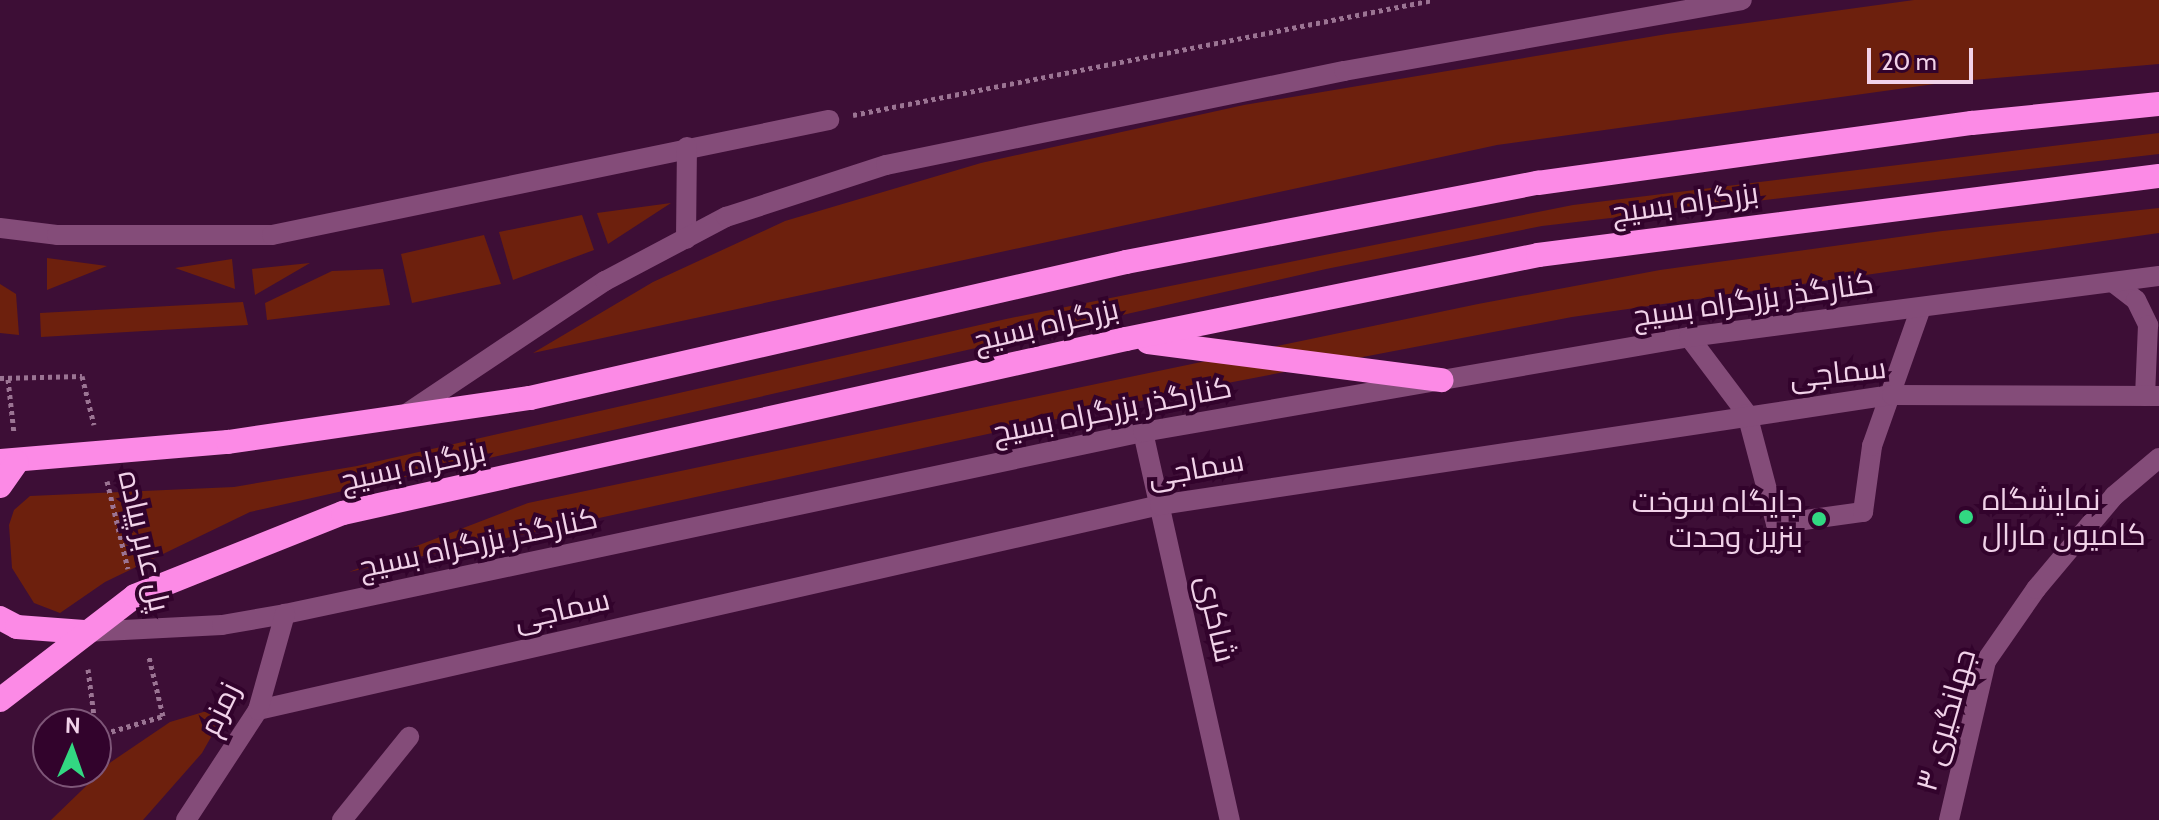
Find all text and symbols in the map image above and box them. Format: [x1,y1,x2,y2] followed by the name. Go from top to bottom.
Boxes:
[1871,32,1977,82] scale bar
[1881,47,1937,76] text: 20 m
[1609,175,1761,231] street label: بزرگراه بسیج
[1630,265,1876,335] street label: کنارگذر بزرگراه بسیج
[970,291,1122,359] street label: بزرگراه بسیج
[1788,350,1888,396] street label: سماجی
[989,369,1235,451] street label: کنارگذر بزرگراه بسیج
[337,433,489,499] street label: بزرگراه بسیج
[1145,443,1247,495] street label: سماجی
[110,467,178,615] street label: پل عابر پیاده
[1982,482,2146,552] place label: نمایشگاه کامیون مارال
[1632,484,1803,554] place label: جایگاه سوخت بنزین وحدت
[355,500,601,586] street label: کنارگذر بزرگراه بسیج
[1957,508,1975,526] marker: نمایشگاه کامیون مارال
[1810,510,1828,528] marker: جایگاه سوخت بنزین وحدت
[1189,572,1243,666] street label: شاکری
[511,582,613,638] street label: سماجی
[1909,645,1983,795] street label: جهانگیری ۳
[192,676,248,742] street label: زمزم
[32,708,112,788] north arrow
[65,712,81,739] text: N

